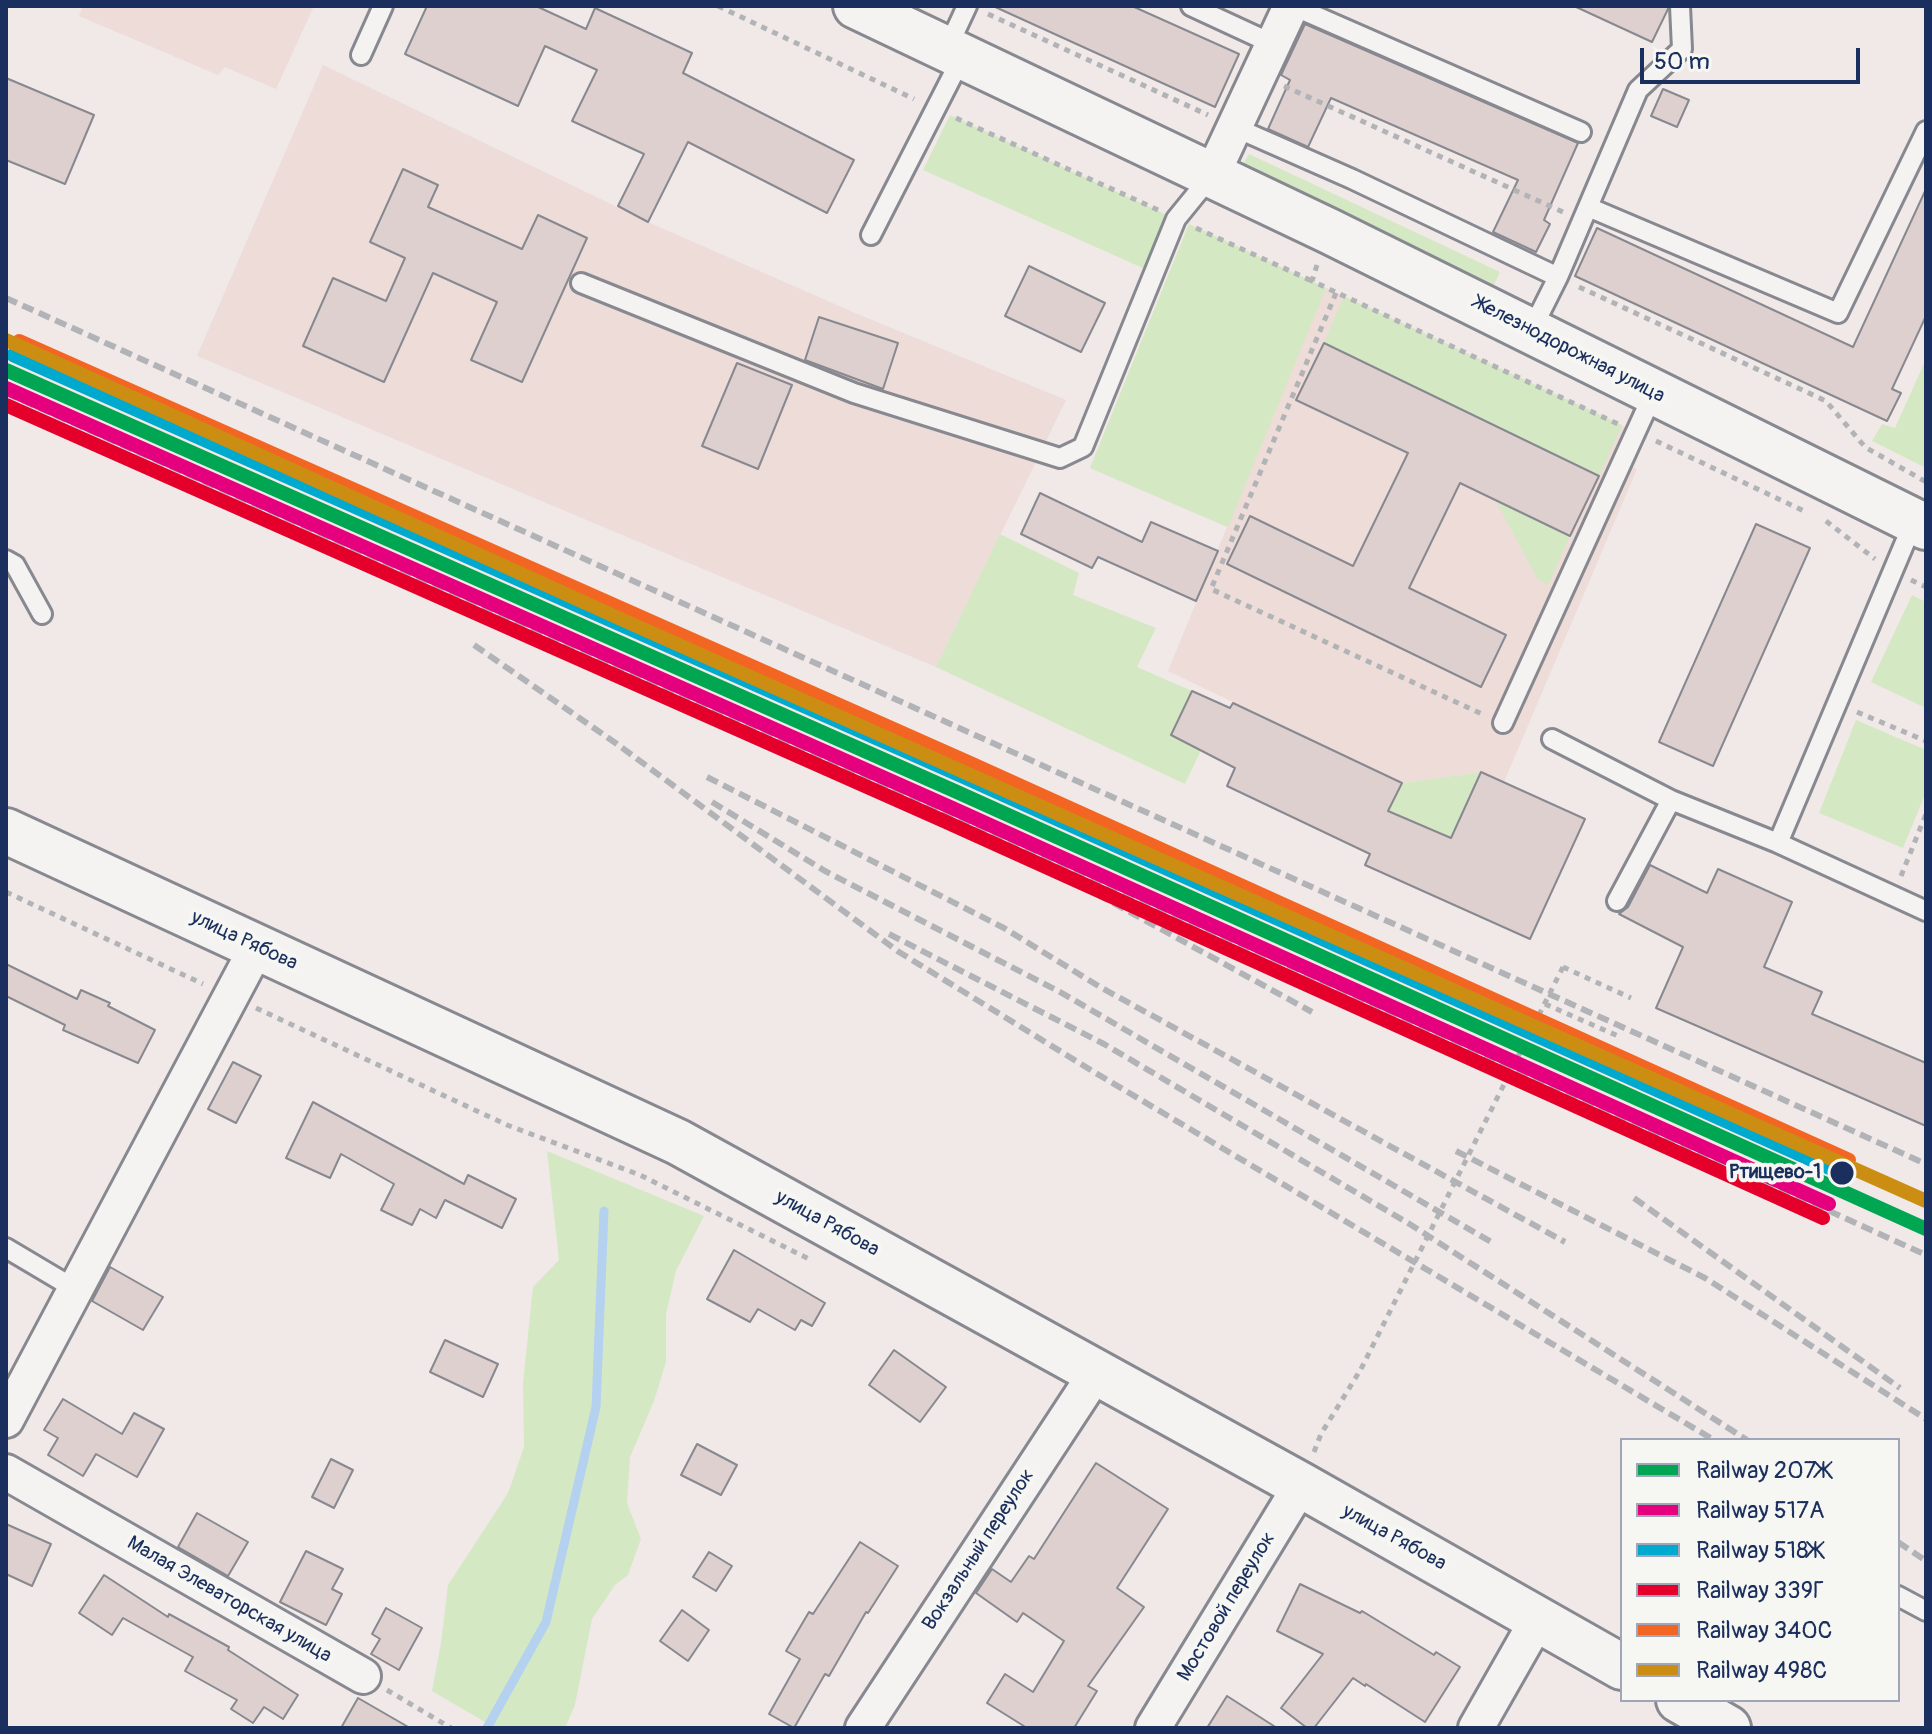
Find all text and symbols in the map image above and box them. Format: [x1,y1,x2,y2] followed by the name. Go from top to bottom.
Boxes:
[1644,32,1864,82] scale bar
[1654,47,1710,76] text: 50 m
[1469,291,1669,409] street label: Железнодорожная улица
[187,906,301,976] street label: улица Рябова
[1828,1159,1856,1187] marker: Ртищево-1
[1729,1161,1821,1185] place label: Ртищево-1
[771,1186,883,1262] street label: улица Рябова
[1620,1438,1900,1702] legend
[1696,1456,1831,1485] text: Railway 207Ж
[918,1465,1040,1635] street label: Вокзальный переулок
[1696,1496,1825,1525] text: Railway 517А
[1338,1500,1450,1576] street label: улица Рябова
[1173,1528,1281,1686] street label: Мостовой переулок
[122,1532,336,1668] street label: Малая Элеваторская улица
[1696,1536,1823,1565] text: Railway 518Ж
[1696,1576,1825,1605] text: Railway 339Г
[1696,1616,1832,1645] text: Railway 340С
[1696,1656,1827,1685] text: Railway 498С

